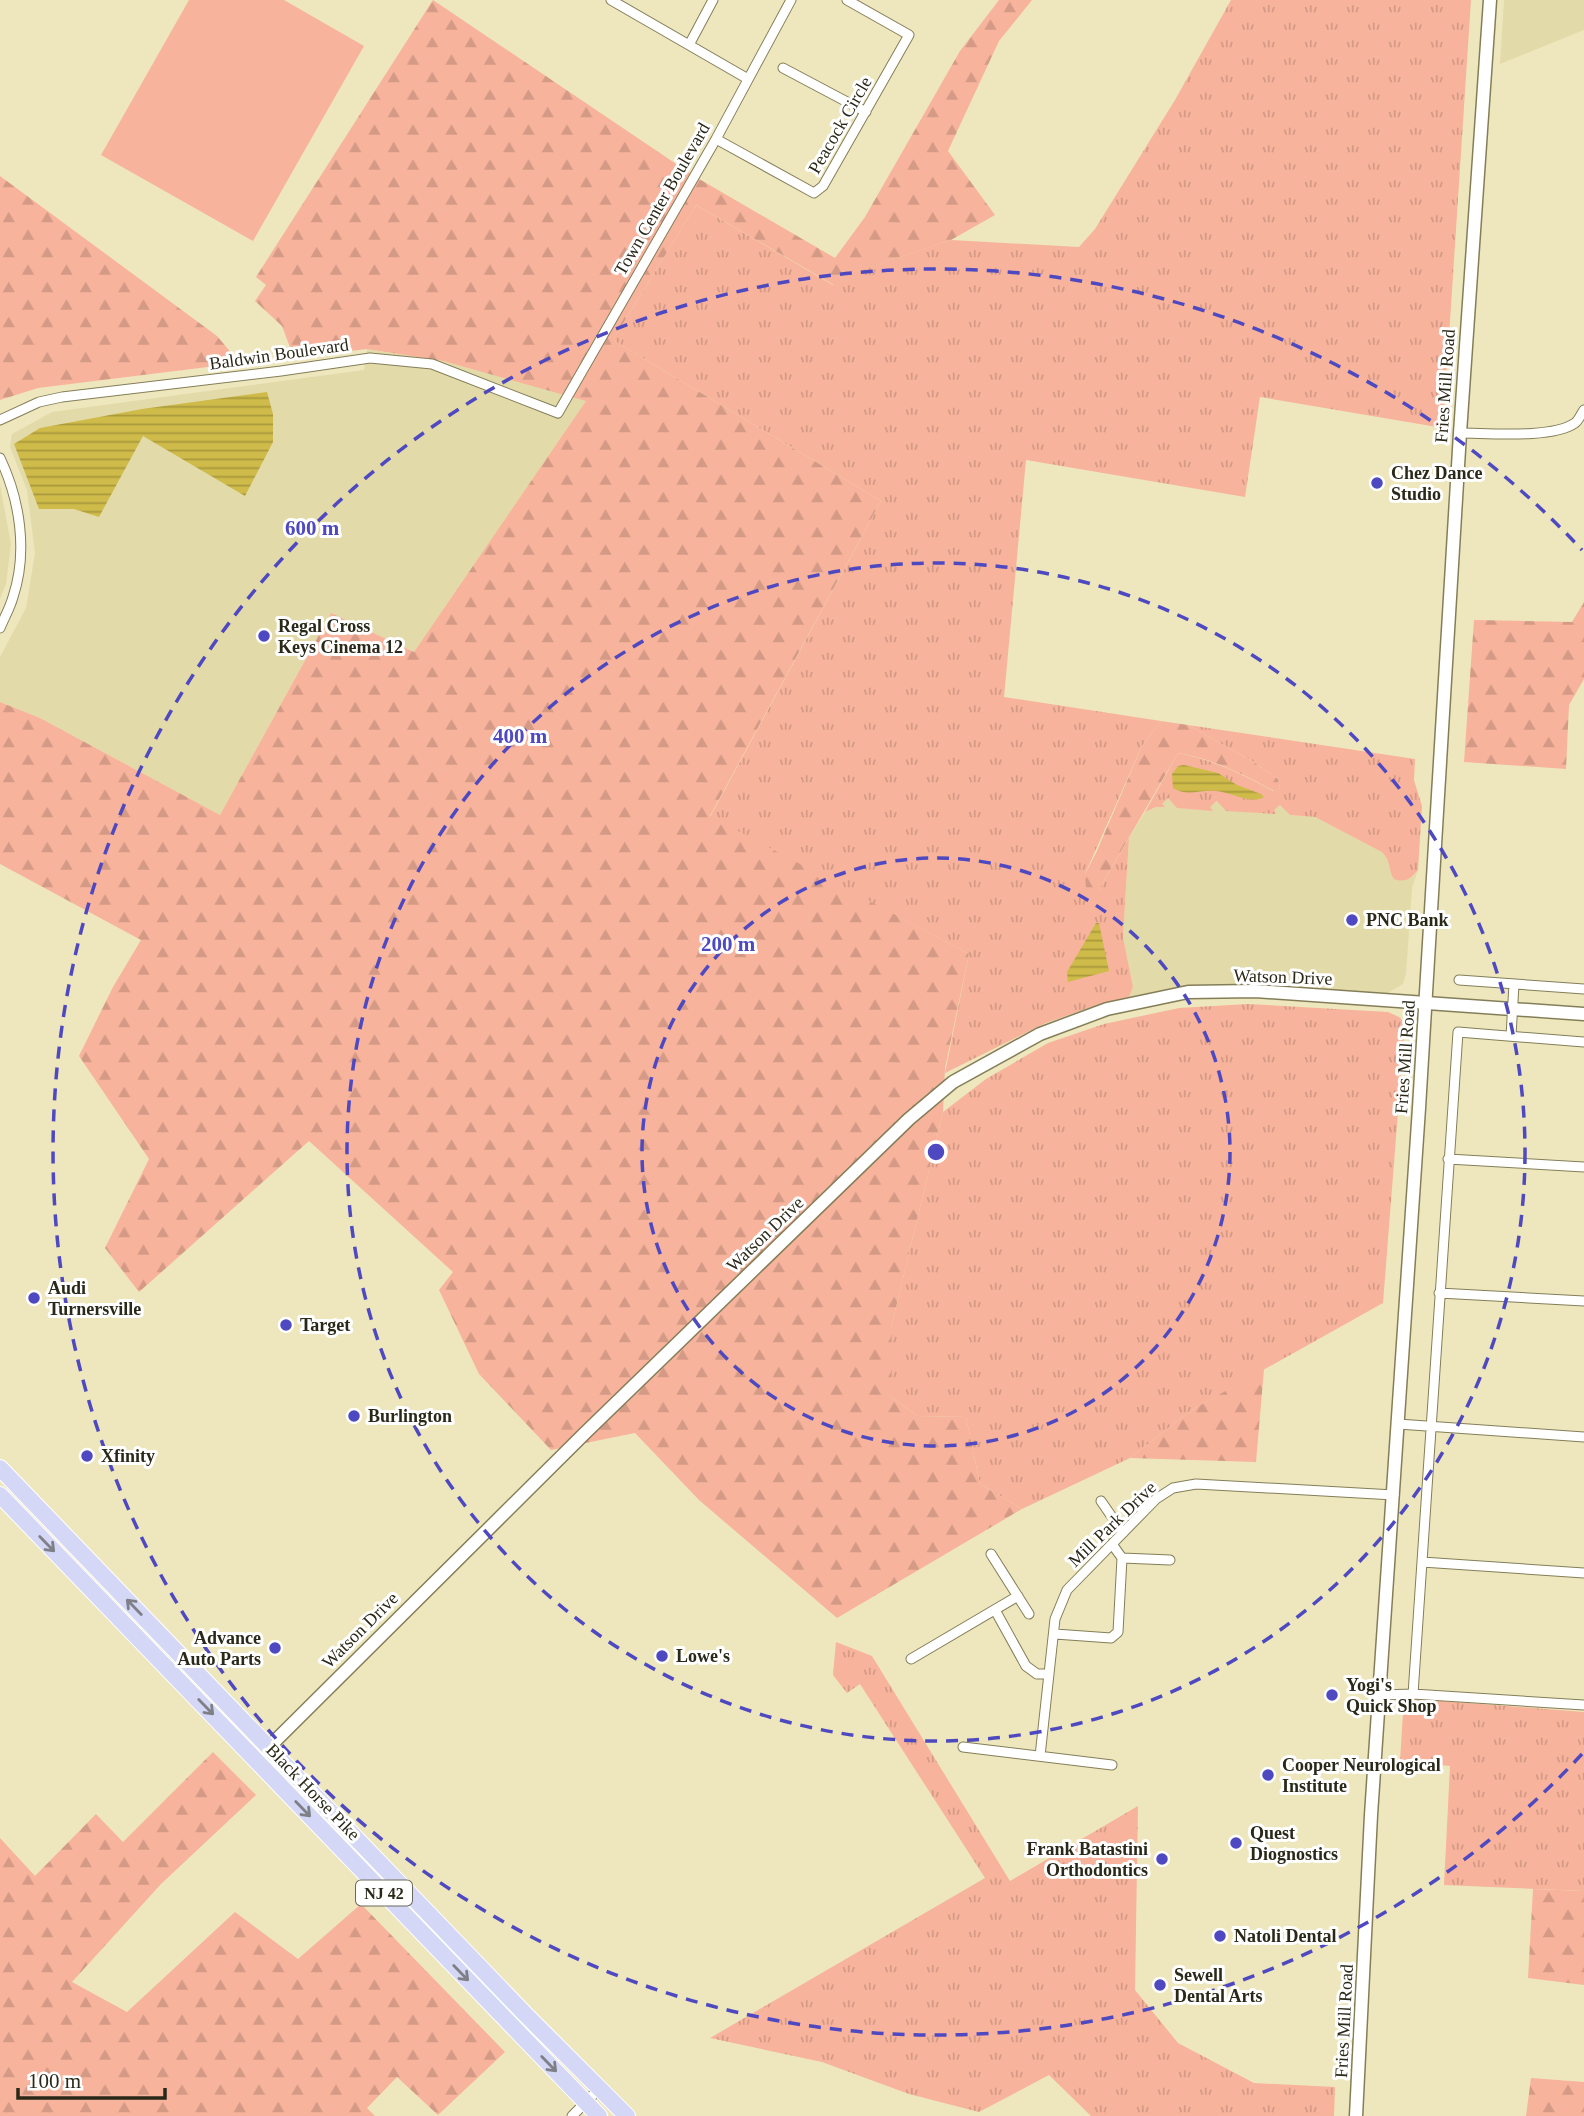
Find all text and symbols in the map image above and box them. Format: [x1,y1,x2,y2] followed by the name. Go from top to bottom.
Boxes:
[804,73,876,177] street label: Peacock Circle
[610,119,714,279] street label: Town Center Boulevard
[1431,328,1459,444] street label: Fries Mill Road
[208,334,350,374] street label: Baldwin Boulevard
[1391,463,1482,504] place label: Chez Dance Studio
[1369,475,1385,491] marker: Chez Dance Studio
[285,516,340,540] text: 600 m
[278,616,403,657] place label: Regal Cross Keys Cinema 12
[256,628,272,644] marker: Regal Cross Keys Cinema 12
[493,724,548,748] text: 400 m
[1366,910,1449,930] place label: PNC Bank
[1344,912,1360,928] marker: PNC Bank
[701,932,756,956] text: 200 m
[1233,965,1333,989] street label: Watson Drive
[1391,999,1419,1115] street label: Fries Mill Road
[924,1140,948,1164] centre of rings
[722,1192,808,1276] street label: Watson Drive
[48,1278,141,1319] place label: Audi Turnersville
[26,1290,42,1306] marker: Audi Turnersville
[300,1315,350,1335] place label: Target
[278,1317,294,1333] marker: Target
[368,1406,452,1426] place label: Burlington
[346,1408,362,1424] marker: Burlington
[101,1446,155,1466] place label: Xfinity
[79,1448,95,1464] marker: Xfinity
[1064,1477,1160,1571] street label: Mill Park Drive
[39,1535,56,1552] one-way arrow
[318,1588,402,1672] street label: Watson Drive
[125,1599,142,1616] one-way arrow
[178,1628,261,1669] place label: Advance Auto Parts
[267,1640,283,1656] marker: Advance Auto Parts
[676,1646,730,1666] place label: Lowe's
[654,1648,670,1664] marker: Lowe's
[1346,1675,1437,1716] place label: Yogi's Quick Shop
[1324,1687,1340,1703] marker: Yogi's Quick Shop
[197,1698,214,1715] one-way arrow
[262,1740,364,1844] street label: Black Horse Pike
[1282,1755,1441,1796] place label: Cooper Neurological Institute
[1260,1767,1276,1783] marker: Cooper Neurological Institute
[294,1800,311,1817] one-way arrow
[1250,1823,1338,1864] place label: Quest Diognostics
[1228,1835,1244,1851] marker: Quest Diognostics
[1026,1839,1148,1880] place label: Frank Batastini Orthodontics
[1154,1851,1170,1867] marker: Frank Batastini Orthodontics
[356,1881,412,1906] road number: NJ 42
[1234,1926,1337,1946] place label: Natoli Dental
[1212,1928,1228,1944] marker: Natoli Dental
[452,1964,469,1981] one-way arrow
[1331,1964,1357,2078] street label: Fries Mill Road
[1174,1965,1263,2006] place label: Sewell Dental Arts
[1152,1977,1168,1993] marker: Sewell Dental Arts
[540,2055,557,2073] one-way arrow
[18,2056,164,2100] scale bar
[28,2069,81,2093] text: 100 m

